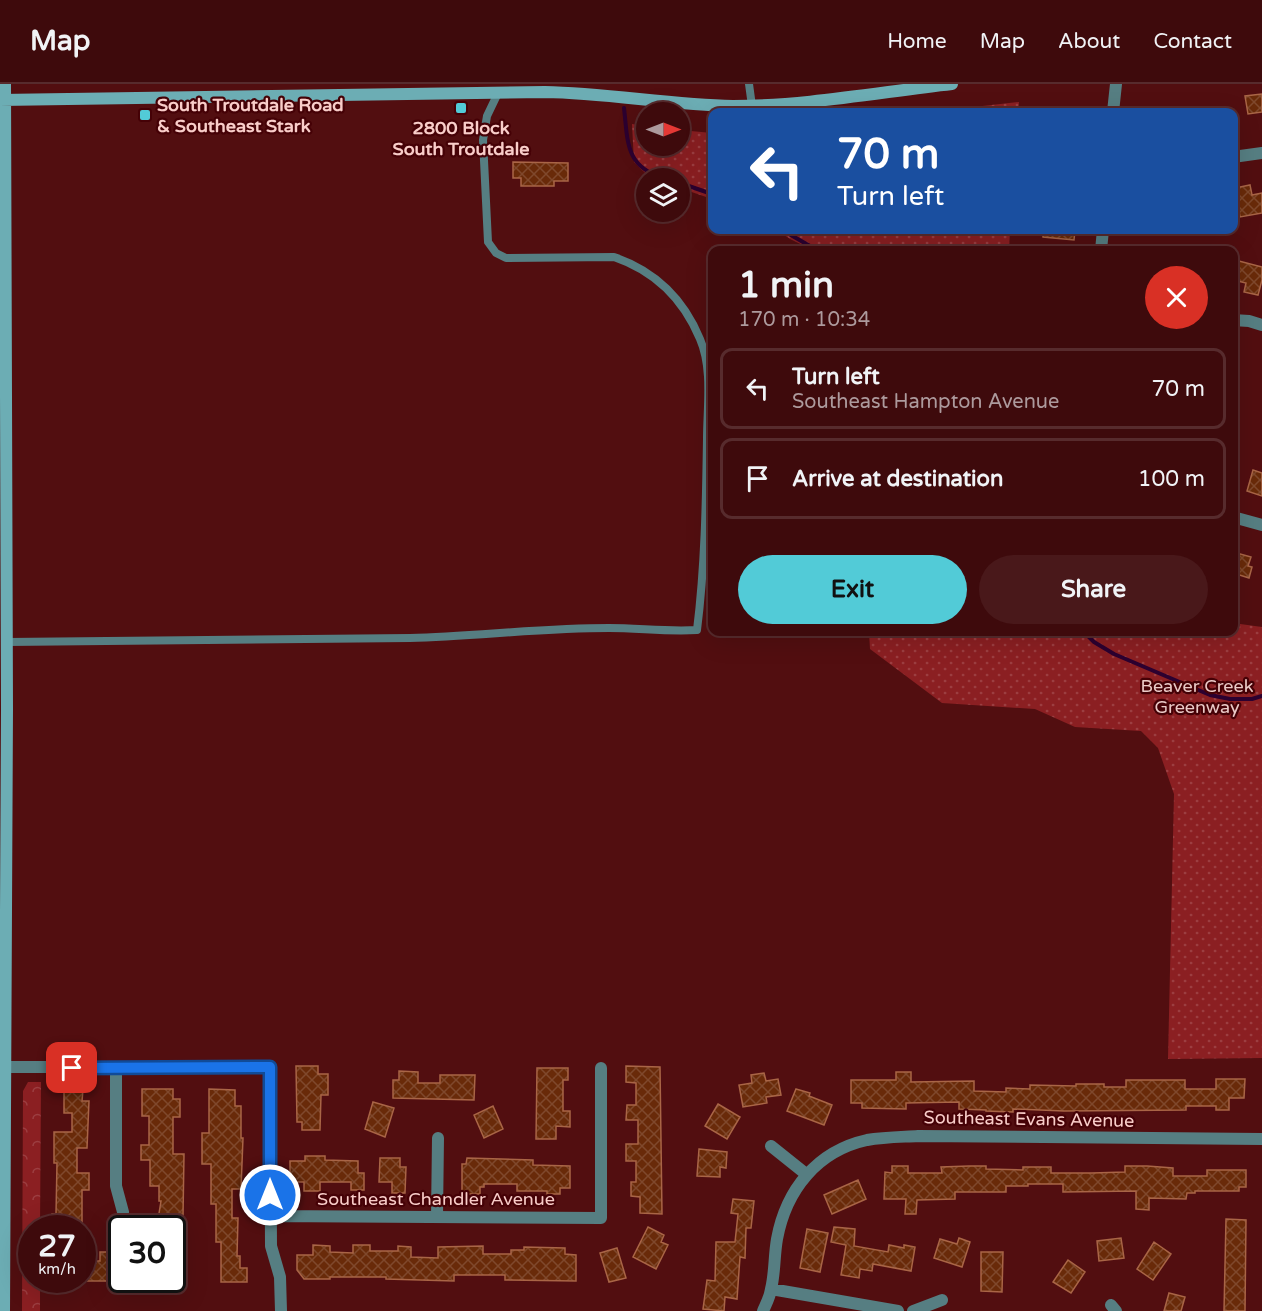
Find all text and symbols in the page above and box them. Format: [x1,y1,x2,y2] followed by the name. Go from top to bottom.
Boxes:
[30,24,90,58] text: Map
[887,29,947,54] text: Home
[980,29,1025,54] text: Map
[1058,29,1120,54] text: About
[1153,29,1232,54] text: Contact
[157,94,344,137] place label: South Troutdale Road & Southeast Stark
[454,101,468,115] marker: 2800 Block South Troutdale
[636,102,690,156] north arrow
[636,102,690,222] map controls
[138,108,152,122] marker: South Troutdale Road & Southeast Stark
[393,117,529,160] place label: 2800 Block South Troutdale
[837,129,939,180] text: 70 m
[738,132,816,210] icon: left
[636,168,690,222] button: layers
[837,180,944,213] text: Turn left
[738,264,834,307] text: 1 min
[1145,266,1208,329] button: close
[738,308,870,332] text: 170 m · 10:34
[792,364,880,390] text: Turn left
[741,372,774,405] icon: left
[1151,376,1205,402] text: 70 m
[792,390,1059,414] text: Southeast Hampton Avenue
[741,462,774,495] icon: arrive
[792,466,1003,492] text: Arrive at destination
[1138,466,1205,492] text: 100 m
[738,555,967,624] button: Exit
[979,555,1208,624] button: Share
[1141,675,1254,718] park label: Beaver Creek Greenway
[46,1042,97,1093] pin
[55,1051,88,1084] icon: arrive
[923,1106,1135,1132] street label: Southeast Evans Avenue
[238,1163,302,1227] position arrow
[317,1188,555,1210] street label: Southeast Chandler Avenue
[108,1215,186,1293] speed limit sign: 30
[38,1228,76,1265] text: 27
[38,1260,76,1278] text: km/h

